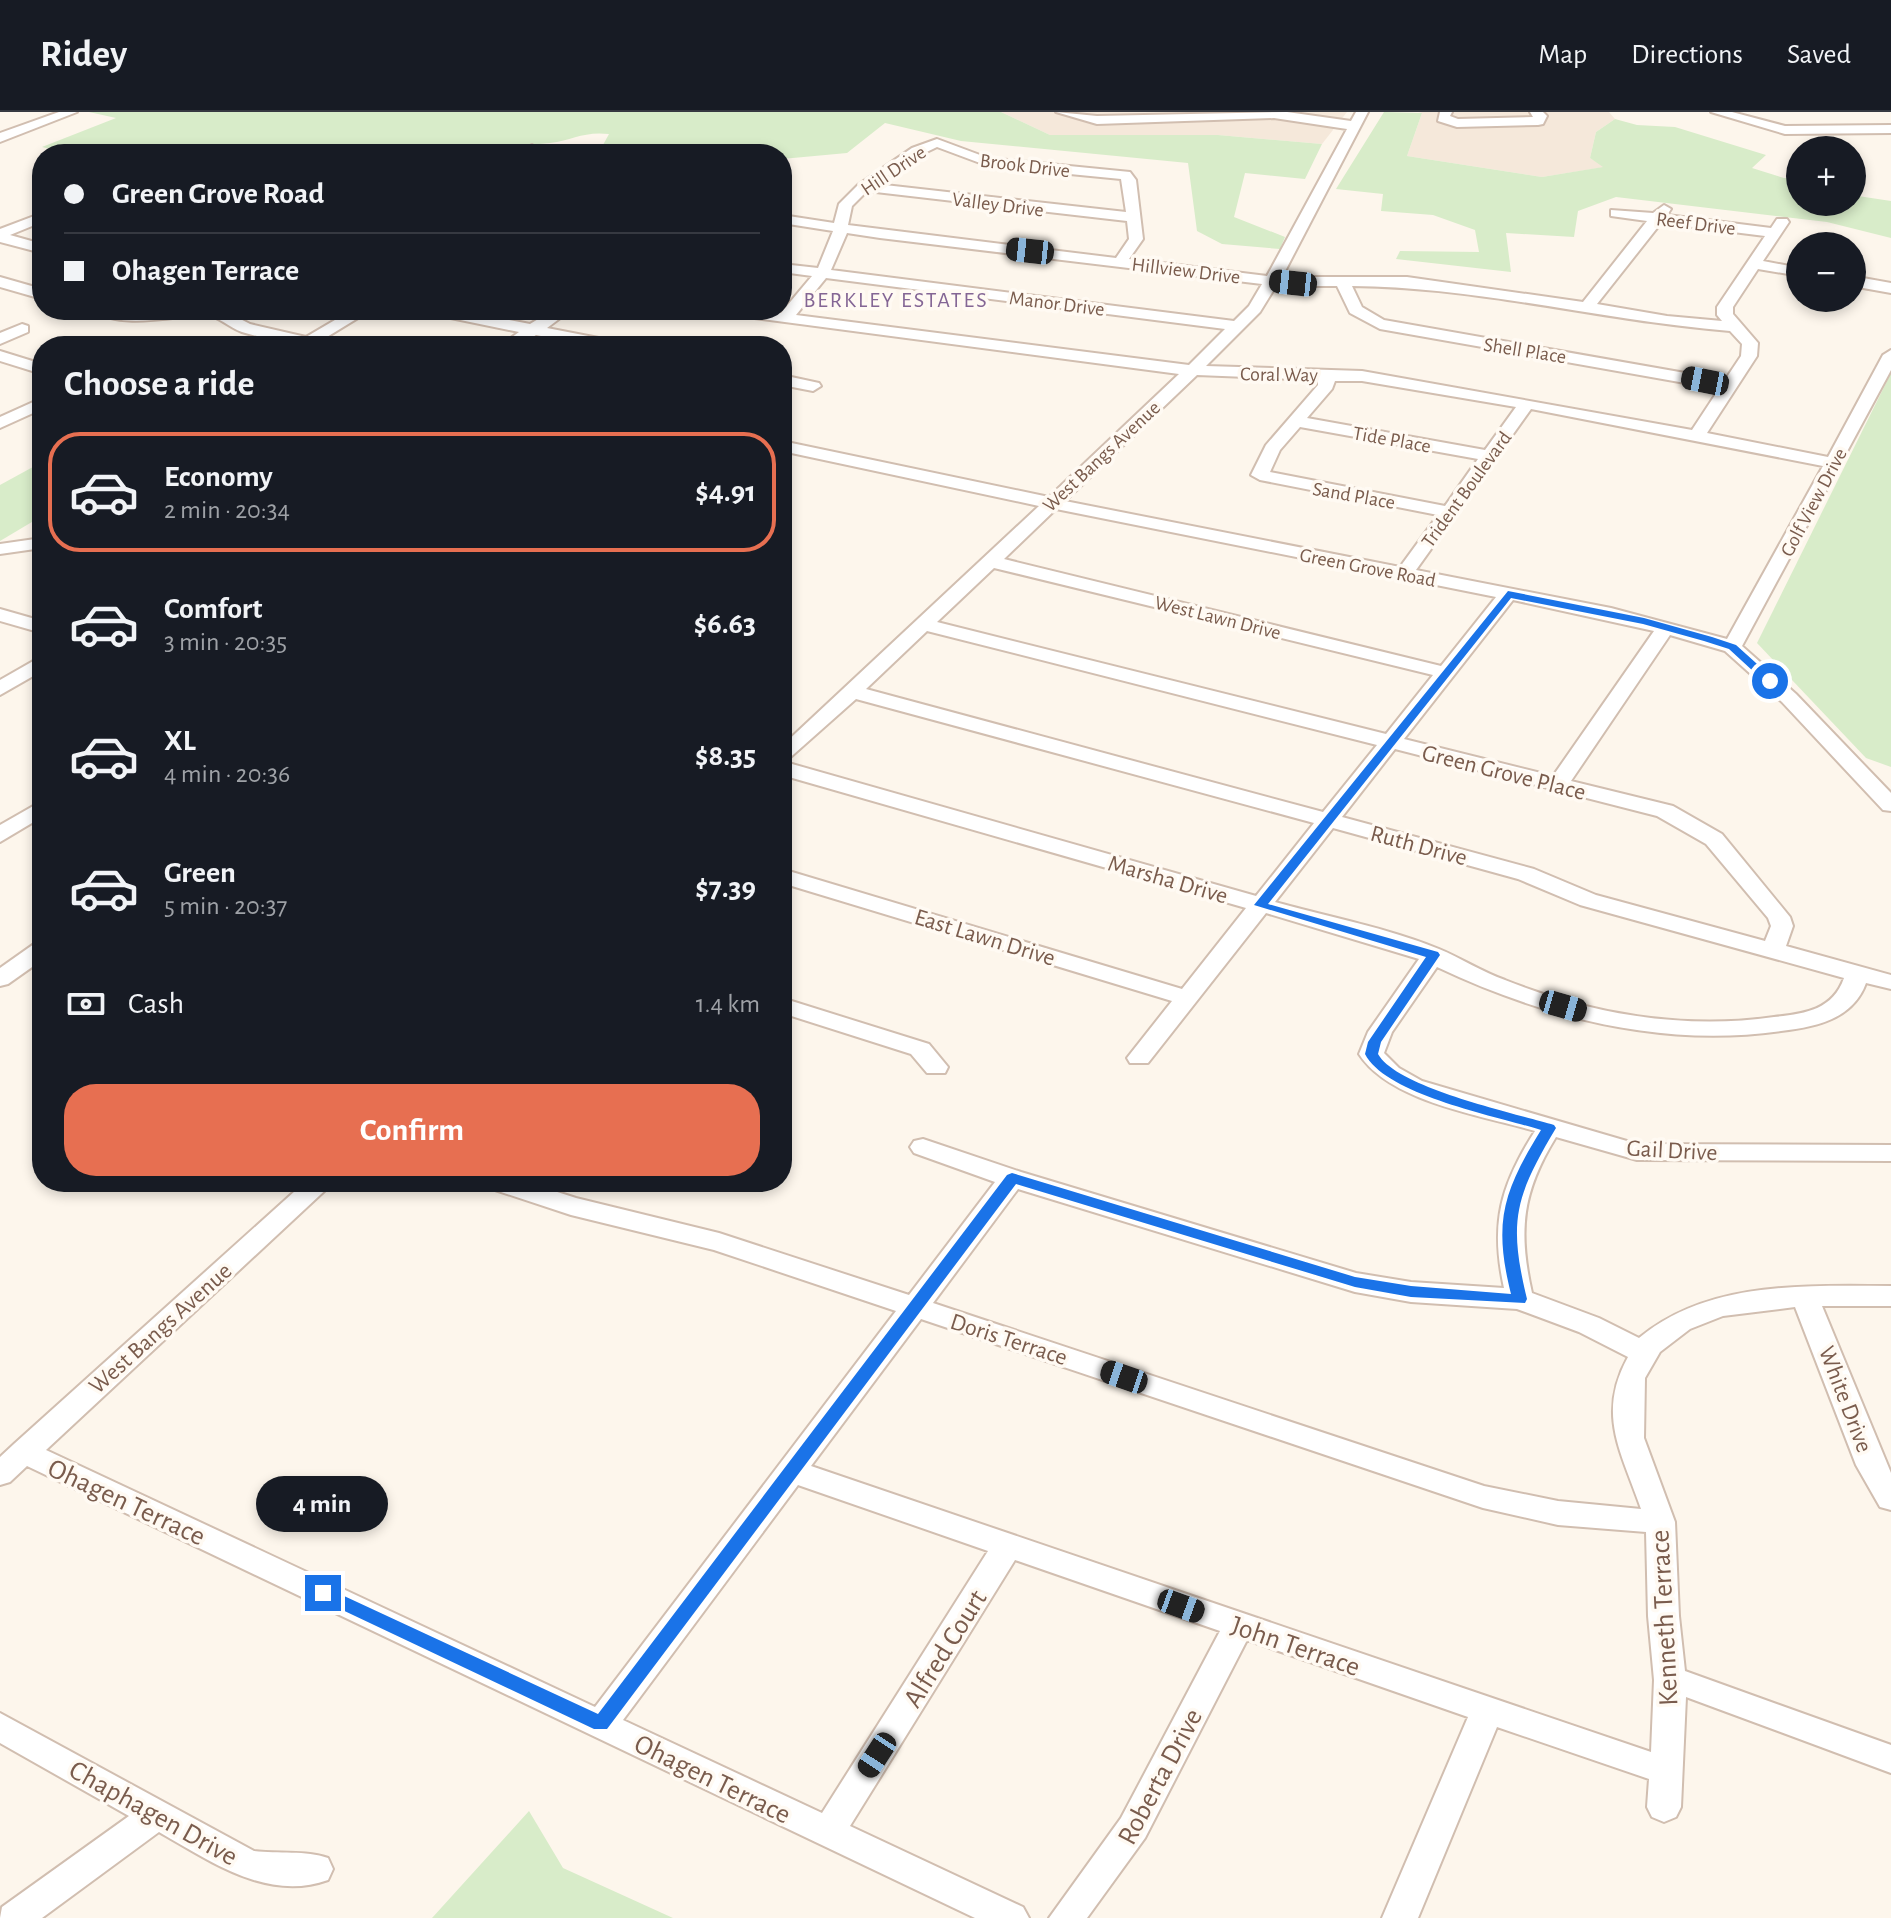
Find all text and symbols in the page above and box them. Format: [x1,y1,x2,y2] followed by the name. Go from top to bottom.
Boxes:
[40,36,127,74] text: Ridey
[1538,41,1587,69] text: Map
[1631,41,1743,69] text: Directions
[1787,41,1851,69] text: Saved
[1786,136,1866,312] map controls
[1786,136,1866,216] button: +
[858,142,930,200] street label: Hill Drive
[979,151,1071,181] street label: Brook Drive
[112,179,324,209] text: Green Grove Road
[951,189,1045,221] street label: Valley Drive
[1655,209,1737,239] street label: Reef Drive
[1786,232,1866,312] button: −
[1005,237,1055,265] car
[1130,254,1241,288] street label: Hillview Drive
[112,256,299,286] text: Ohagen Terrace
[1268,269,1318,297] car
[1008,288,1106,320] street label: Manor Drive
[803,289,989,311] district label: BERKLEY ESTATES
[1482,335,1568,367] street label: Shell Place
[1240,364,1318,386] street label: Coral Way
[1679,365,1731,397] car
[64,366,254,402] text: Choose a ride
[1039,398,1164,516] street label: West Bangs Avenue
[1351,423,1432,457] street label: Tide Place
[1418,428,1515,551] street label: Trident Boulevard
[1777,445,1851,560] street label: Golf View Drive
[68,456,140,528] icon: car
[164,462,273,492] text: Economy
[695,477,756,507] text: $4.91
[1311,479,1397,513] street label: Sand Place
[164,497,290,523] text: 2 min · 20:34
[1298,545,1438,591] street label: Green Grove Road
[68,588,140,660] icon: car
[1153,593,1283,643] street label: West Lawn Drive
[164,594,263,624] text: Comfort
[694,609,756,639] text: $6.63
[164,629,287,655] text: 3 min · 20:35
[1752,663,1788,699] route start
[68,720,140,792] icon: car
[164,726,196,756] text: XL
[695,741,756,771] text: $8.35
[1419,741,1588,805] street label: Green Grove Place
[164,761,290,787] text: 4 min · 20:36
[1368,822,1470,870] street label: Ruth Drive
[1105,851,1230,909] street label: Marsha Drive
[68,852,140,924] icon: car
[164,858,236,888] text: Green
[695,873,756,903] text: $7.39
[164,893,287,919] text: 5 min · 20:37
[911,905,1058,971] street label: East Lawn Drive
[64,982,108,1026] icon: cash
[1537,988,1589,1024] car
[128,989,184,1019] text: Cash
[696,991,760,1017] text: 1.4 km
[64,1084,760,1176] button: Confirm
[1626,1137,1718,1165] street label: Gail Drive
[85,1259,237,1399] street label: West Bangs Avenue
[947,1310,1070,1370] street label: Doris Terrace
[1814,1343,1876,1456] street label: White Drive
[1097,1358,1151,1396] car
[43,1454,209,1551] street label: Ohagen Terrace
[257,1477,389,1533] callout: 4 min
[293,1491,351,1517] text: 4 min
[1646,1529,1684,1707] street label: Kenneth Terrace
[305,1575,341,1611] route end
[899,1585,993,1713] street label: Alfred Court
[1154,1587,1208,1625] car
[1227,1612,1363,1682] street label: John Terrace
[1113,1704,1208,1849] street label: Roberta Drive
[854,1728,900,1782] car
[630,1730,795,1830] street label: Ohagen Terrace
[64,1756,242,1871] street label: Chaphagen Drive

